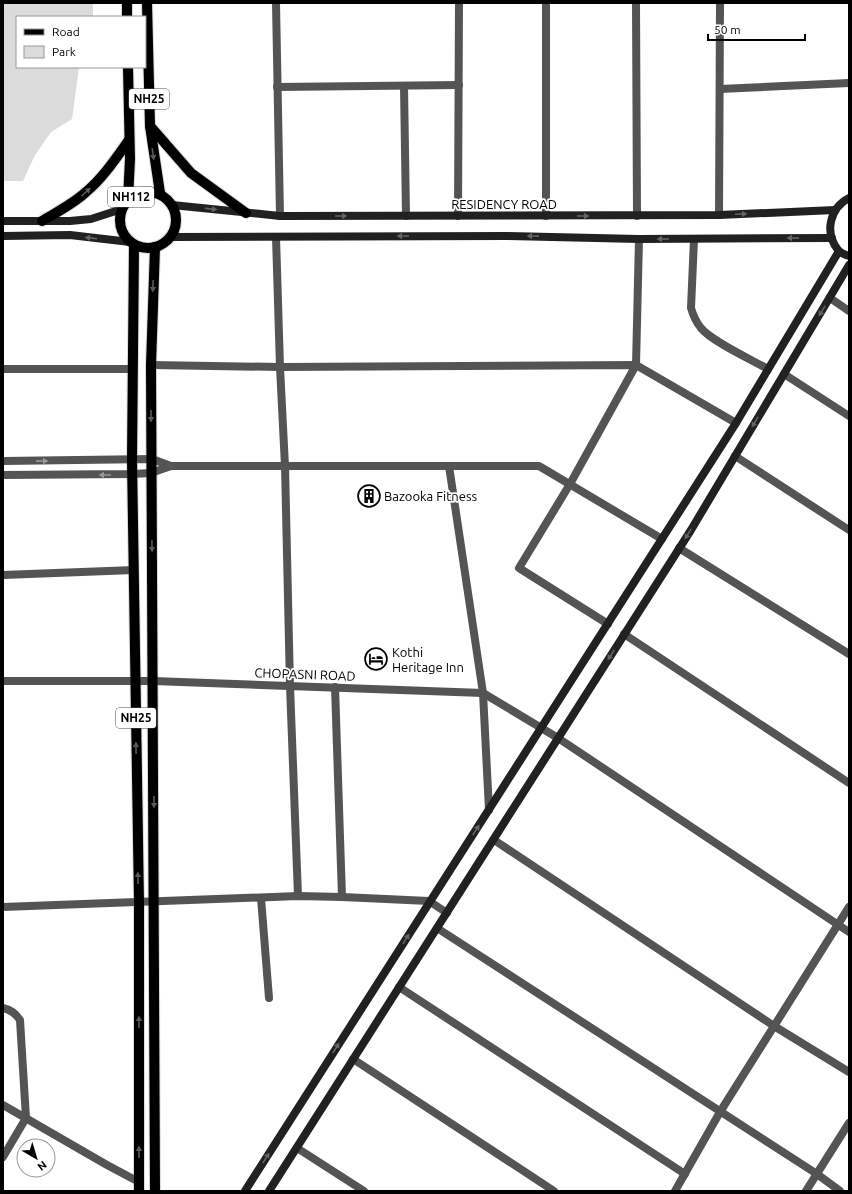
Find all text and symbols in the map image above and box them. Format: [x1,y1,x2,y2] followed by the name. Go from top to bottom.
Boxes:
[16,16,146,68] legend
[708,16,805,42] scale bar
[714,23,741,36] text: 50 m
[52,25,80,38] text: Road
[52,45,76,58] text: Park
[129,89,169,109] road number: NH25
[150,148,156,160] one-way arrow
[81,187,91,197] one-way arrow
[108,187,154,207] road number: NH112
[451,197,557,211] street label: RESIDENCY ROAD
[205,206,217,212] one-way arrow
[735,211,747,218] one-way arrow
[335,213,348,219] one-way arrow
[577,213,590,219] one-way arrow
[396,233,409,239] one-way arrow
[527,233,539,240] one-way arrow
[85,235,97,241] one-way arrow
[786,235,799,241] one-way arrow
[656,236,669,242] one-way arrow
[150,280,156,293] one-way arrow
[819,305,826,317] one-way arrow
[148,410,154,423] one-way arrow
[752,416,759,428] one-way arrow
[36,458,49,464] one-way arrow
[98,472,111,478] one-way arrow
[356,483,382,509] building icon: Bazooka Fitness
[384,489,478,503] place label: Bazooka Fitness
[685,528,692,540] one-way arrow
[149,540,155,553] one-way arrow
[392,645,464,674] place label: Kothi Heritage Inn
[363,646,389,672] hotel icon: Kothi Heritage Inn
[607,650,615,660] one-way arrow
[254,665,356,683] street label: CHOPASNI ROAD
[116,708,156,728] road number: NH25
[133,742,140,754] one-way arrow
[151,796,157,809] one-way arrow
[473,824,480,835] one-way arrow
[135,872,142,884] one-way arrow
[402,933,409,944] one-way arrow
[136,1015,142,1028] one-way arrow
[332,1043,340,1053] one-way arrow
[16,1138,56,1178] north arrow
[136,1145,142,1158] one-way arrow
[263,1152,270,1164] one-way arrow
[35,1159,49,1173] text: N

